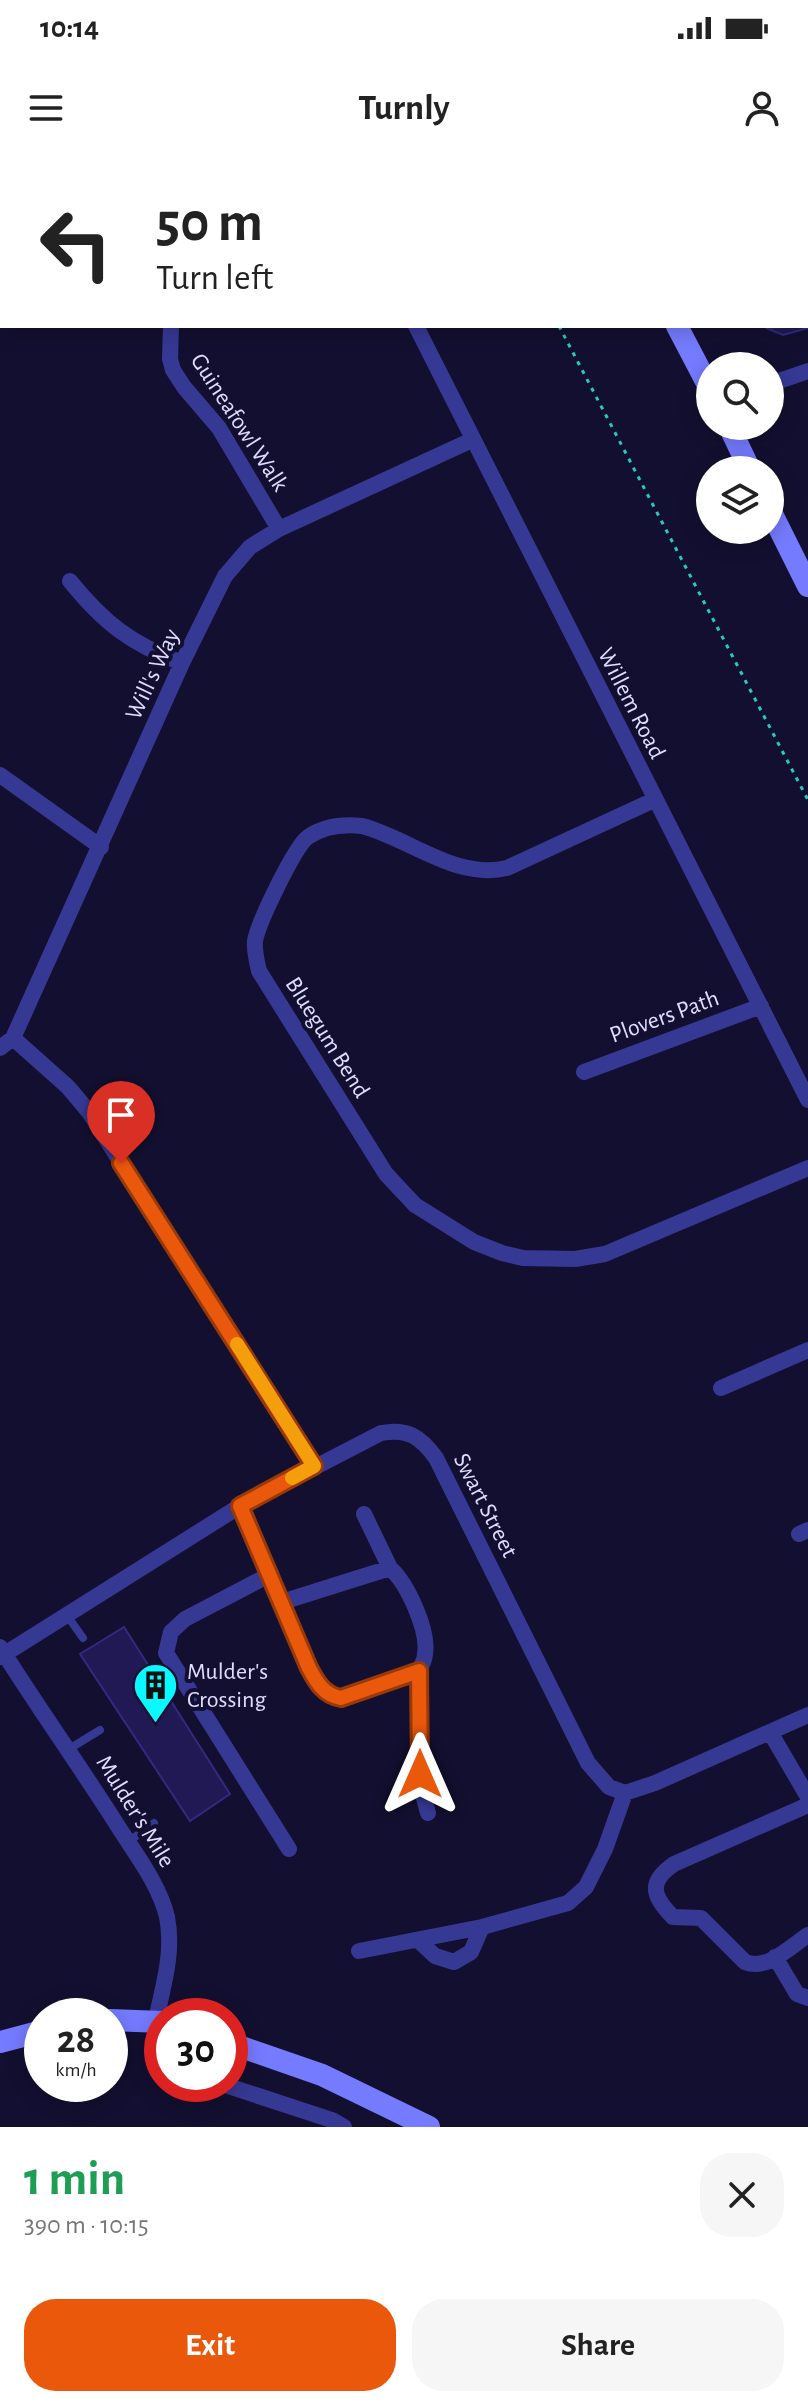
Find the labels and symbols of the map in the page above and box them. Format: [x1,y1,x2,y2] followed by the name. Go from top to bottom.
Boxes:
[186,349,292,496] street label: Guineafowl Walk
[122,625,184,723] street label: Will's Way
[593,644,669,763] street label: Willem Road
[281,973,374,1102] street label: Bluegum Bend
[606,986,722,1048] street label: Plovers Path
[87,1081,155,1163] pin
[449,1450,522,1562] street label: Swart Street
[187,1660,268,1712] place label: Mulder's Crossing
[132,1661,180,1724] building icon: Mulder's Crossing
[378,1732,462,1816] position arrow
[91,1751,179,1872] street label: Mulder's Mile
[144,1998,248,2102] speed limit sign: 30

